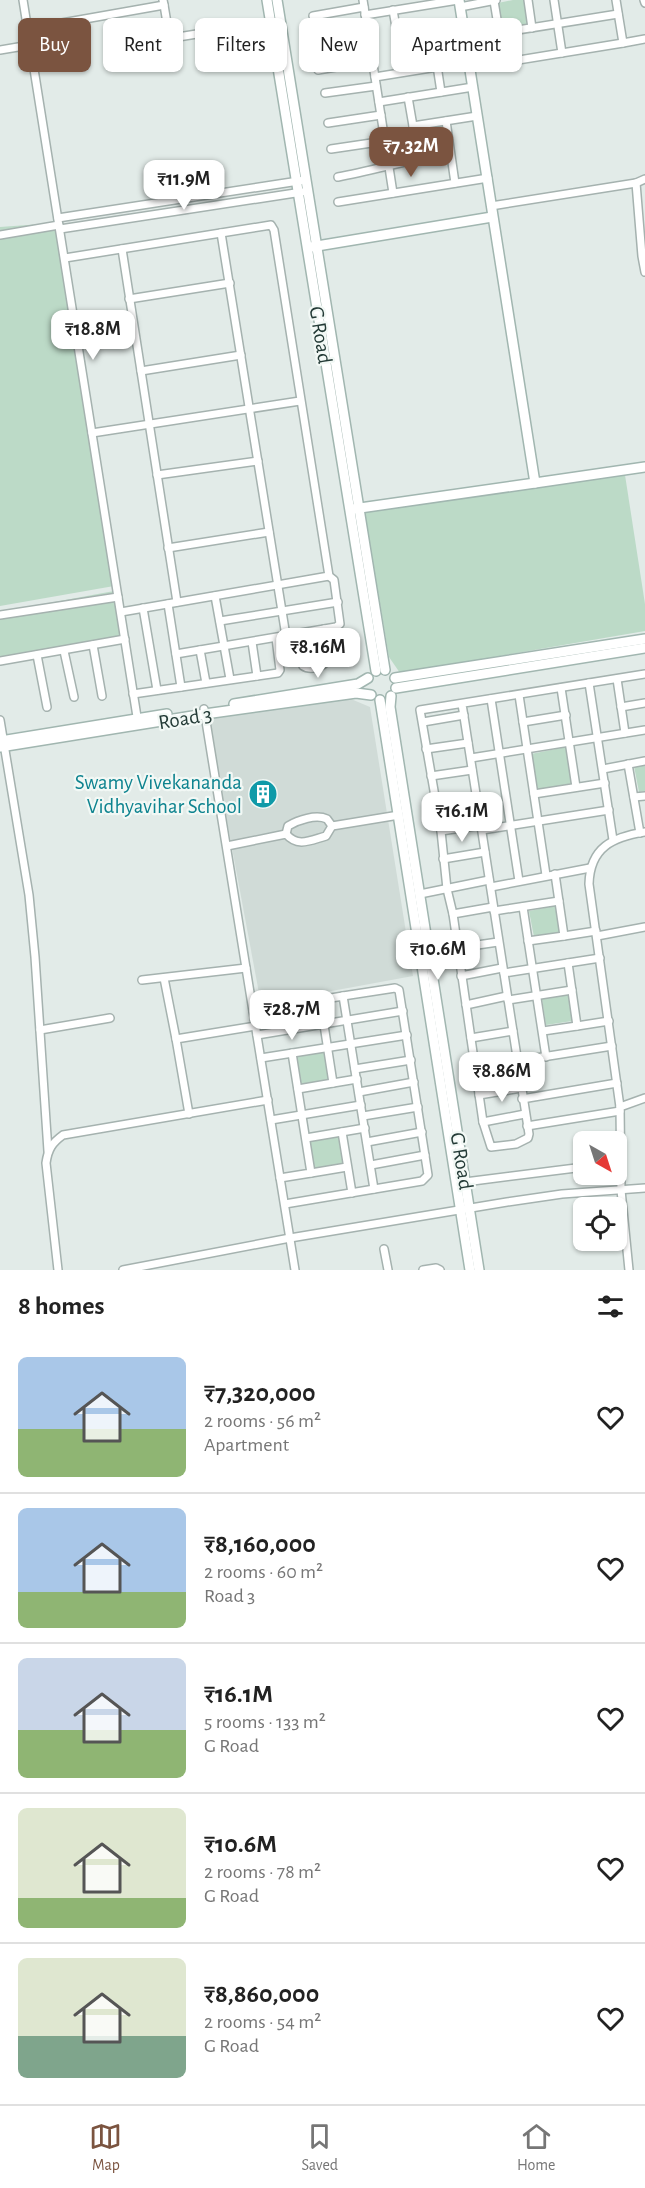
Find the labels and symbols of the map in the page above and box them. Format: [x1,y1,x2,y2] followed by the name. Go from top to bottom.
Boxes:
[362,127,460,178] pin: ₹7.32M
[135,160,233,211] pin: ₹11.9M
[306,305,335,365] street label: G Road
[44,310,142,361] pin: ₹18.8M
[269,628,367,679] pin: ₹8.16M
[157,704,213,733] street label: Road 3
[75,772,242,817] place label: Swamy Vivekananda Vidhyavihar School
[247,778,279,810] building icon: Swamy Vivekananda Vidhyavihar School
[413,792,511,843] pin: ₹16.1M
[389,930,487,981] pin: ₹10.6M
[243,990,341,1041] pin: ₹28.7M
[453,1052,551,1103] pin: ₹8.86M
[447,1131,476,1191] street label: G Road
[573,1131,627,1185] north arrow

